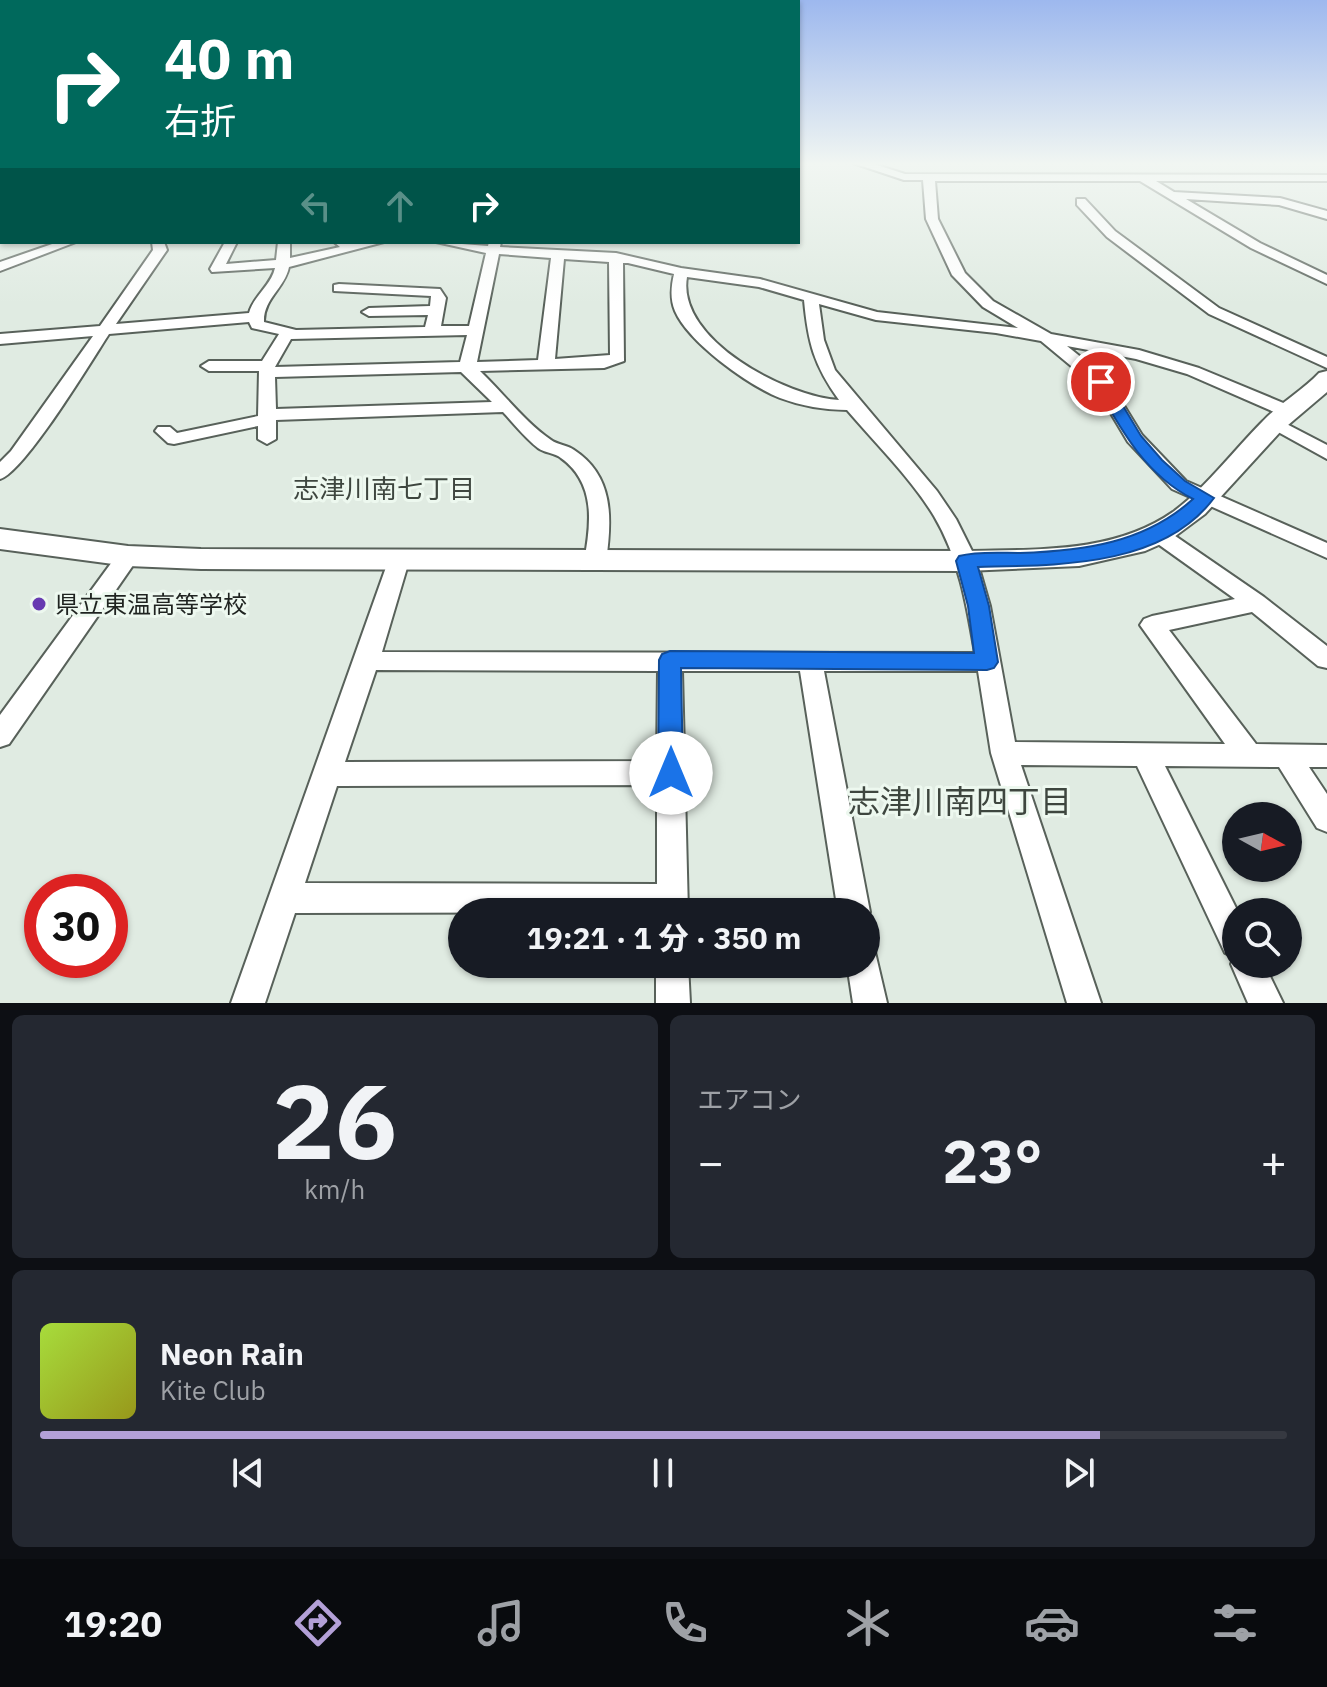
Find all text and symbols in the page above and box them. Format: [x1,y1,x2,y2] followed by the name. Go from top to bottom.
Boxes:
[164,22,294,94] text: 40 m
[32,32,136,136] icon: right
[164,97,236,144] text: 右折
[294,184,338,228] icon: left
[378,184,422,228] icon: ahead
[462,184,506,228] icon: right
[1067,348,1135,416] pin
[1079,360,1123,404] icon: arrive
[293,471,475,505] district label: 志津川南七丁目
[55,588,247,620] place label: 県立東温高等学校
[30,595,48,613] marker: 県立東温高等学校
[629,731,713,815] position arrow
[848,780,1072,822] district label: 志津川南四丁目
[1222,802,1302,882] north arrow
[1222,802,1302,978] map controls
[24,874,128,978] speed limit sign: 30
[1222,898,1302,978] button: search
[527,918,801,957] text: 19:21 · 1 分 · 350 m
[272,1052,397,1188] text: 26
[698,1082,802,1116] text: エアコン
[942,1121,1042,1200] text: 23°
[698,1133,724,1190] text: −
[1261,1133,1287,1190] text: +
[304,1172,365,1206] text: km/h
[160,1334,304,1373] text: Neon Rain
[160,1373,265,1407] text: Kite Club
[226,1451,270,1495] icon: previous
[641,1451,685,1495] icon: pause
[1057,1451,1101,1495] icon: next
[290,1595,346,1651] icon: directions
[473,1595,529,1651] icon: music
[657,1595,713,1651] icon: phone
[840,1595,896,1651] icon: climate
[1024,1595,1080,1651] icon: car
[1207,1595,1263,1651] icon: filters
[64,1600,162,1647] text: 19:20

